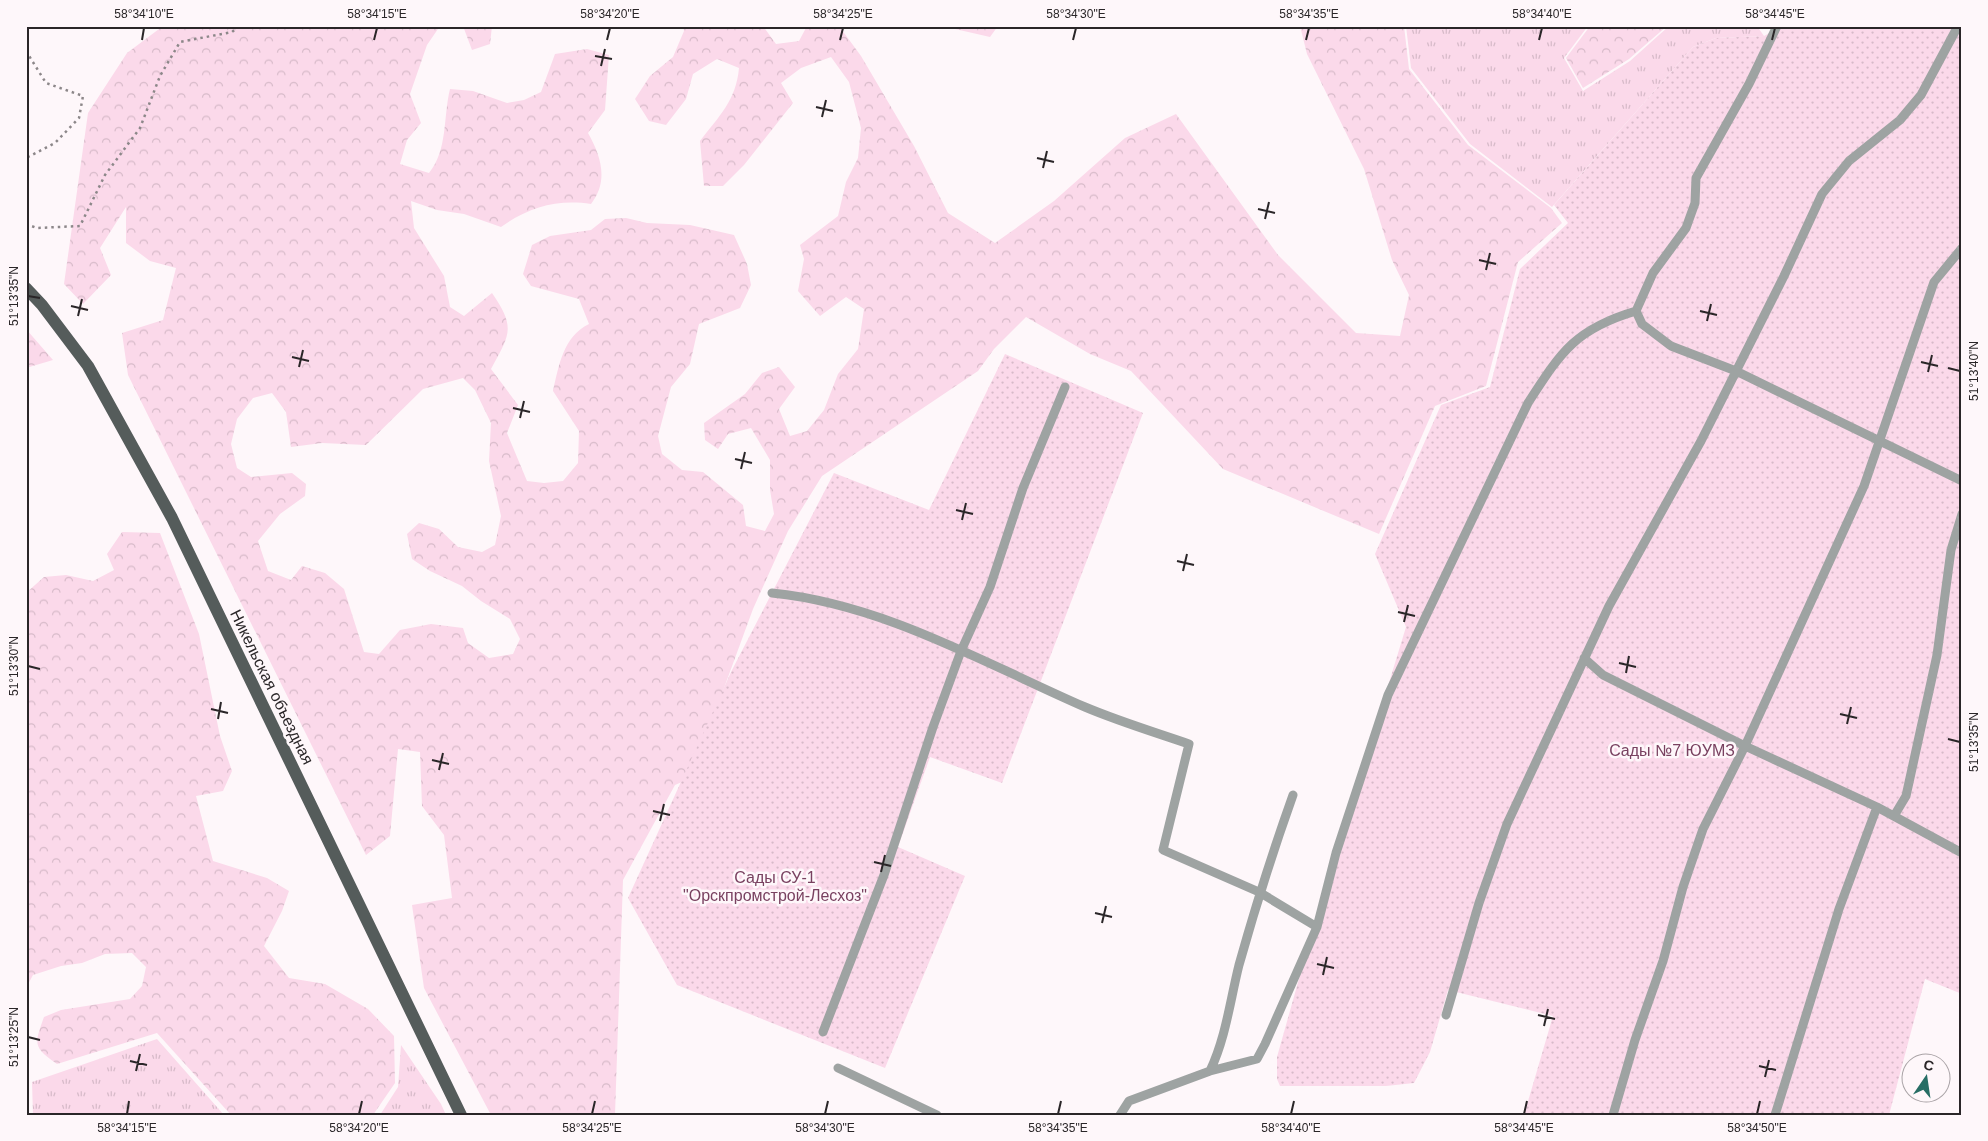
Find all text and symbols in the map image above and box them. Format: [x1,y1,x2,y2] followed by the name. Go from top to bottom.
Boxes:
[114,7,174,21] text: 58°34'10"E
[347,7,407,21] text: 58°34'15"E
[580,7,640,21] text: 58°34'20"E
[813,7,873,21] text: 58°34'25"E
[1046,7,1106,21] text: 58°34'30"E
[1279,7,1339,21] text: 58°34'35"E
[1512,7,1572,21] text: 58°34'40"E
[1745,7,1805,21] text: 58°34'45"E
[7,266,21,326] text: 51°13'35"N
[1967,341,1981,401] text: 51°13'40"N
[227,607,317,767] street label: Никельская объездная
[7,636,21,696] text: 51°13'30"N
[1967,712,1981,772] text: 51°13'35"N
[1609,742,1735,759] park label: Сады №7 ЮУМЗ
[683,869,867,904] park label: Сады СУ-1 "Орскпромстрой-Лесхоз"
[7,1007,21,1067] text: 51°13'25"N
[1900,1054,1950,1104] north arrow
[1922,1056,1936,1074] text: С
[97,1121,157,1135] text: 58°34'15"E
[329,1121,389,1135] text: 58°34'20"E
[562,1121,622,1135] text: 58°34'25"E
[795,1121,855,1135] text: 58°34'30"E
[1028,1121,1088,1135] text: 58°34'35"E
[1261,1121,1321,1135] text: 58°34'40"E
[1494,1121,1554,1135] text: 58°34'45"E
[1727,1121,1787,1135] text: 58°34'50"E

